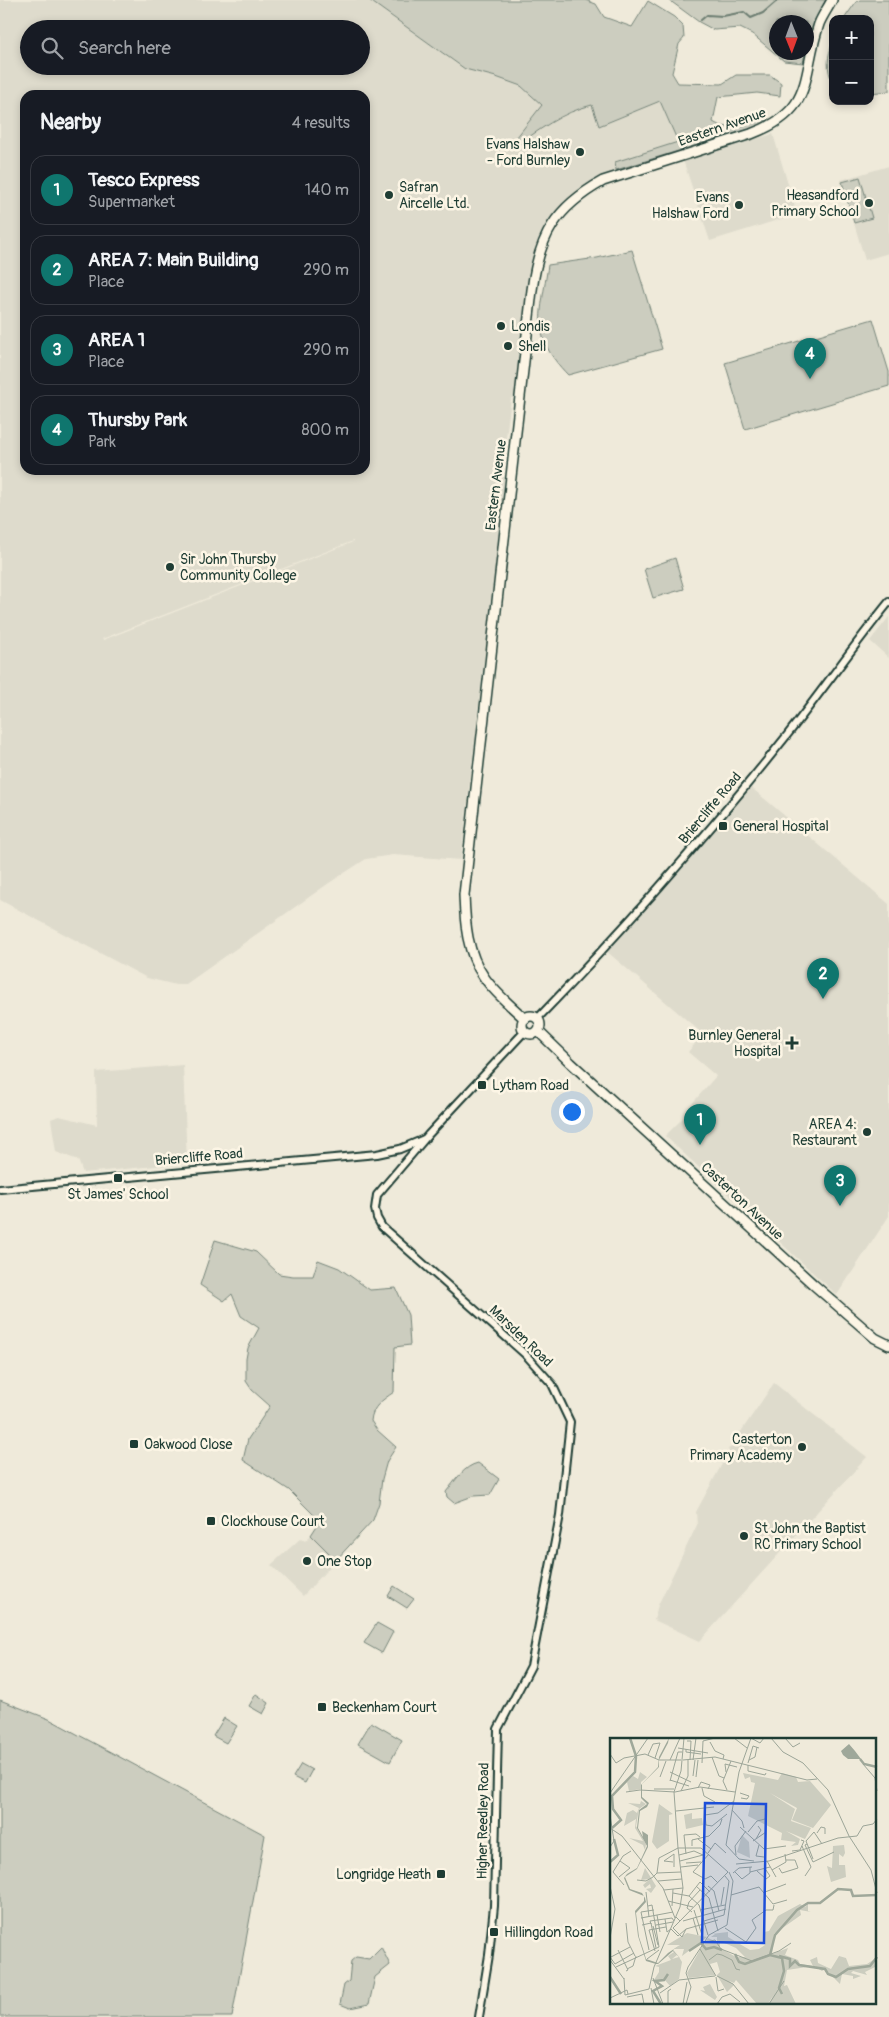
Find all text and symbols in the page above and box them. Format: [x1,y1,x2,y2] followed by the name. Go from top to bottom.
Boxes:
[769,15,814,60] north arrow
[829,15,874,105] map controls
[829,15,874,60] button: +
[20,20,370,75] search box
[38,34,66,62] icon: search
[78,36,171,60] text: Search here
[829,60,874,105] button: −
[676,104,768,150] street label: Eastern Avenue
[40,109,101,136] text: Nearby
[292,113,350,133] text: 4 results
[486,136,571,169] place label: Evans Halshaw - Ford Burnley
[574,146,586,158] marker: Evans Halshaw - Ford Burnley
[88,168,199,192] text: Tesco Express
[399,179,470,212] place label: Safran Aircelle Ltd.
[54,180,60,200] text: 1
[305,180,349,200] text: 140 m
[771,187,859,220] place label: Heasandford Primary School
[383,189,395,201] marker: Safran Aircelle Ltd.
[652,189,730,222] place label: Evans Halshaw Ford
[88,192,175,212] text: Supermarket
[863,197,875,209] marker: Heasandford Primary School
[733,199,745,211] marker: Evans Halshaw Ford
[88,248,259,272] text: AREA 7: Main Building
[53,260,61,280] text: 2
[303,260,349,280] text: 290 m
[88,272,124,292] text: Place
[511,318,551,335] place label: Londis
[495,320,507,332] marker: Londis
[88,328,145,352] text: AREA 1
[518,338,546,355] place label: Shell
[794,338,826,379] pin: 4
[53,340,61,360] text: 3
[303,340,349,360] text: 290 m
[502,340,514,352] marker: Shell
[88,352,124,372] text: Place
[88,408,187,432] text: Thursby Park
[52,420,62,440] text: 4
[301,420,349,440] text: 800 m
[88,432,116,452] text: Park
[482,438,510,531] street label: Eastern Avenue
[180,551,296,584] place label: Sir John Thursby Community College
[164,561,176,573] marker: Sir John Thursby Community College
[675,769,745,847] street label: Briercliffe Road
[733,818,829,835] place label: General Hospital
[717,820,729,832] marker: General Hospital
[807,958,839,999] pin: 2
[688,1027,781,1060] place label: Burnley General Hospital
[785,1036,799,1050] marker: Burnley General Hospital
[492,1077,569,1094] place label: Lytham Road
[476,1079,488,1091] marker: Lytham Road
[559,1099,585,1125] your location
[684,1104,716,1145] pin: 1
[792,1116,857,1149] place label: AREA 4: Restaurant
[861,1126,873,1138] marker: AREA 4: Restaurant
[154,1145,244,1169] street label: Briercliffe Road
[697,1159,787,1243] street label: Casterton Avenue
[824,1165,856,1206] pin: 3
[112,1172,124,1184] marker: St James' School
[67,1186,169,1203] place label: St James' School
[486,1302,556,1370] street label: Marsden Road
[690,1431,792,1464] place label: Casterton Primary Academy
[144,1436,232,1453] place label: Oakwood Close
[128,1438,140,1450] marker: Oakwood Close
[796,1441,808,1453] marker: Casterton Primary Academy
[221,1513,325,1530] place label: Clockhouse Court
[205,1515,217,1527] marker: Clockhouse Court
[754,1520,866,1553] place label: St John the Baptist RC Primary School
[738,1530,750,1542] marker: St John the Baptist RC Primary School
[317,1553,372,1570] place label: One Stop
[301,1555,313,1567] marker: One Stop
[332,1699,437,1716] place label: Beckenham Court
[316,1701,328,1713] marker: Beckenham Court
[610,1738,876,2004] inset map
[473,1762,493,1880] street label: Higher Reedley Road
[336,1866,431,1883] place label: Longridge Heath
[435,1868,447,1880] marker: Longridge Heath
[504,1924,593,1941] place label: Hillingdon Road
[488,1926,500,1938] marker: Hillingdon Road

